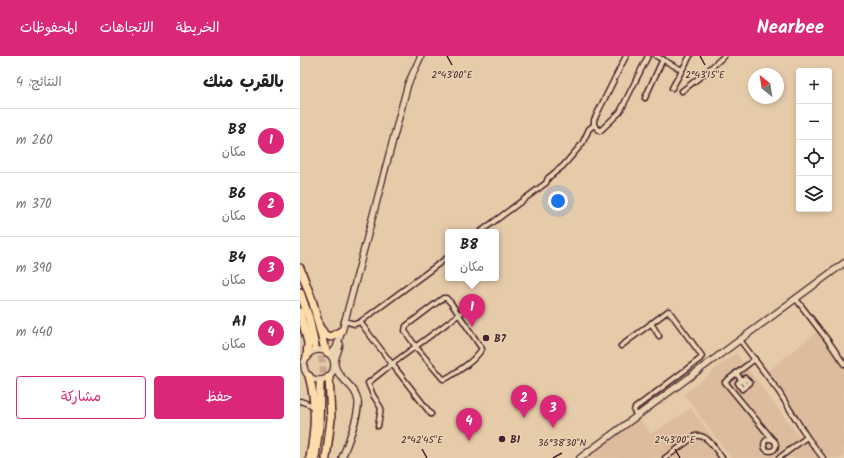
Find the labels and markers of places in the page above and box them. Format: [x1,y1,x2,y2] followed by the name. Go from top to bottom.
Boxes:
[459,294,485,327] pin: 1
[494,330,507,348] place label: B7
[481,333,491,343] marker: B7
[511,385,537,418] pin: 2
[540,395,566,428] pin: 3
[456,408,482,441] pin: 4
[510,431,521,449] place label: B1
[497,434,507,444] marker: B1

